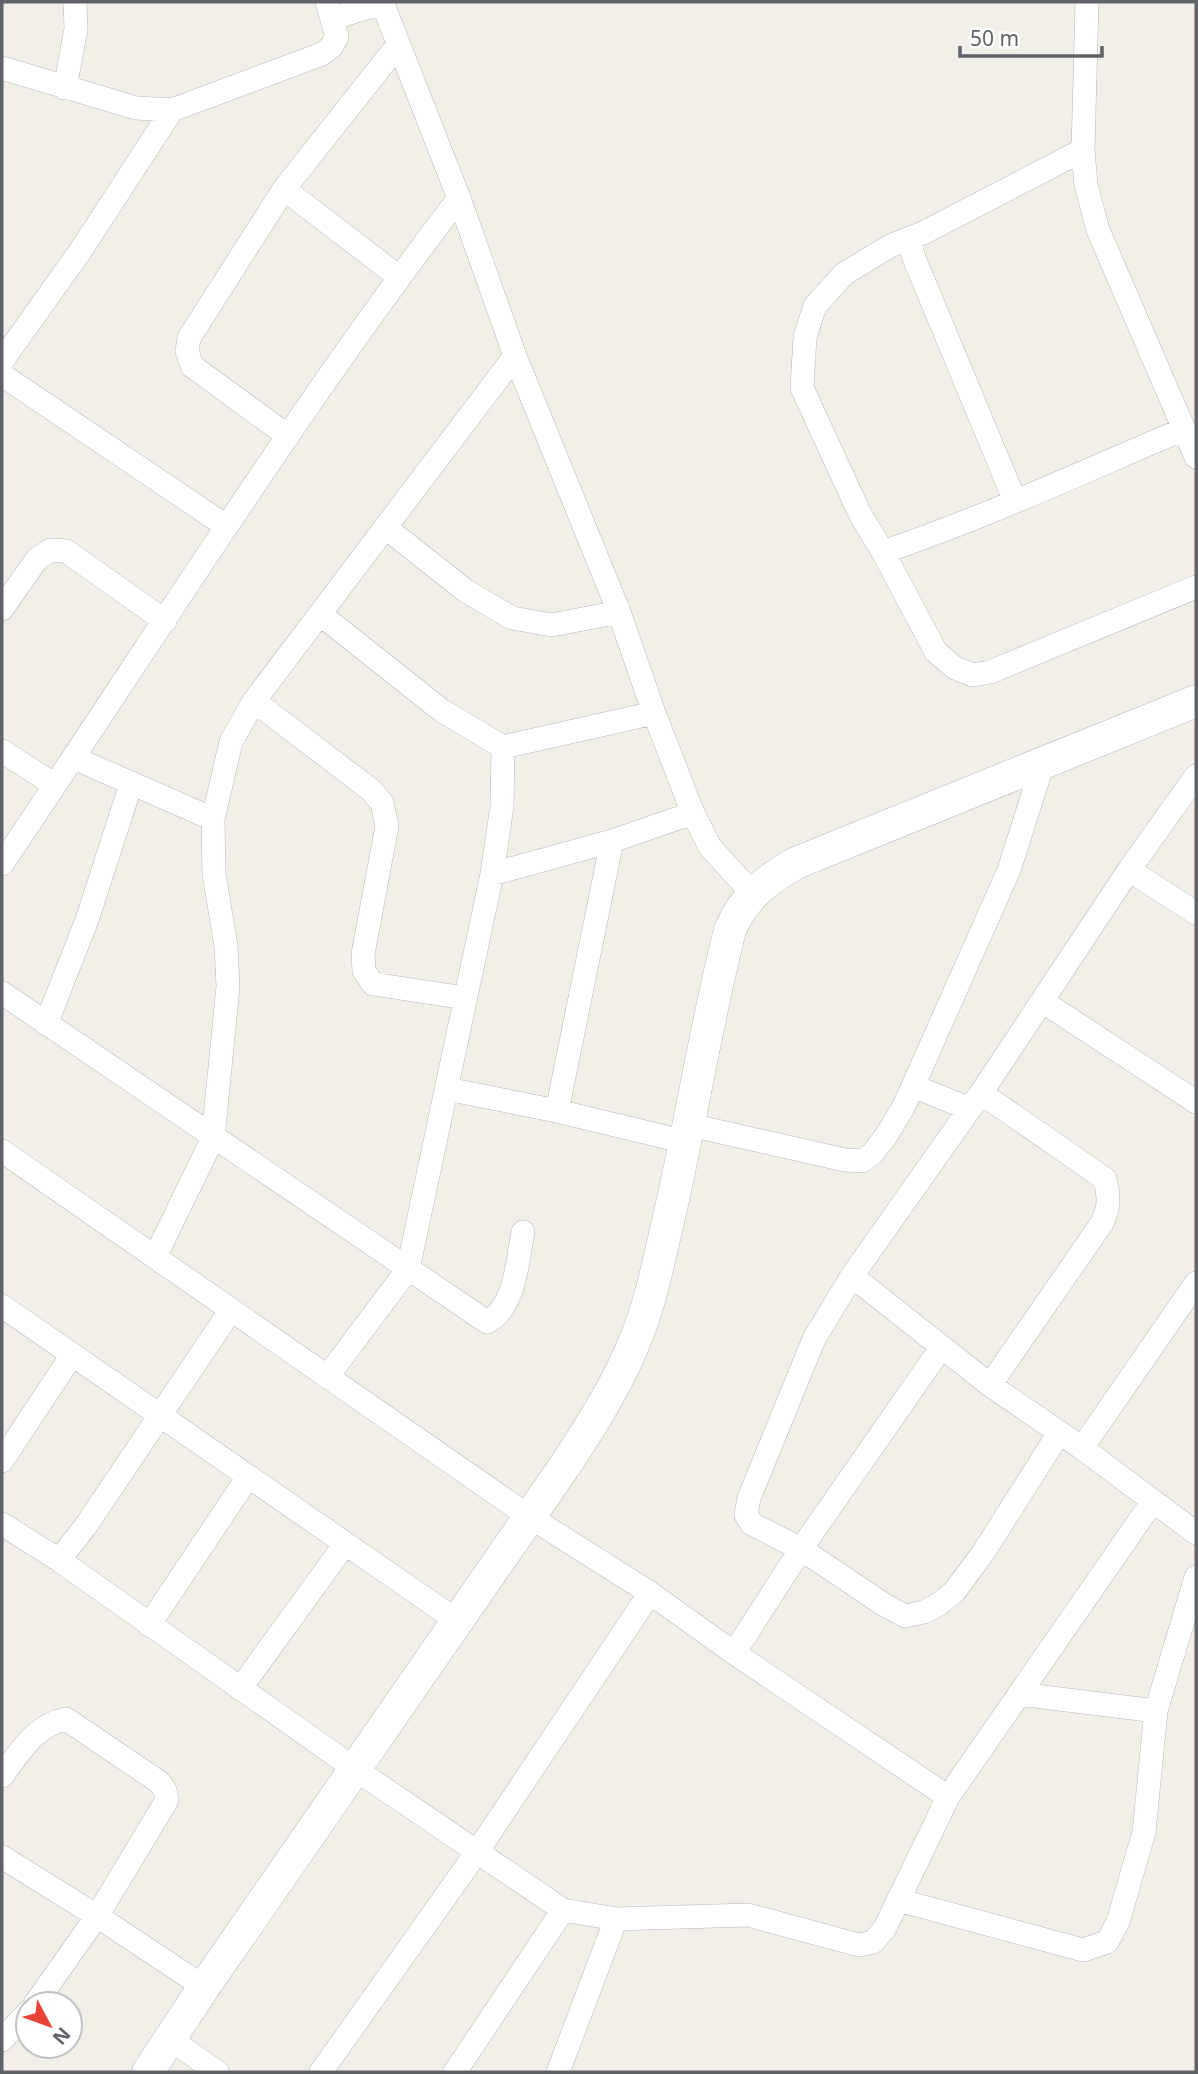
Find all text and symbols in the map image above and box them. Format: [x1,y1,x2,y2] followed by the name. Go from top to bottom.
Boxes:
[960,14,1102,58] scale bar
[970,24,1019,52] text: 50 m
[14,1990,84,2060] north arrow
[47,2022,77,2051] text: N

